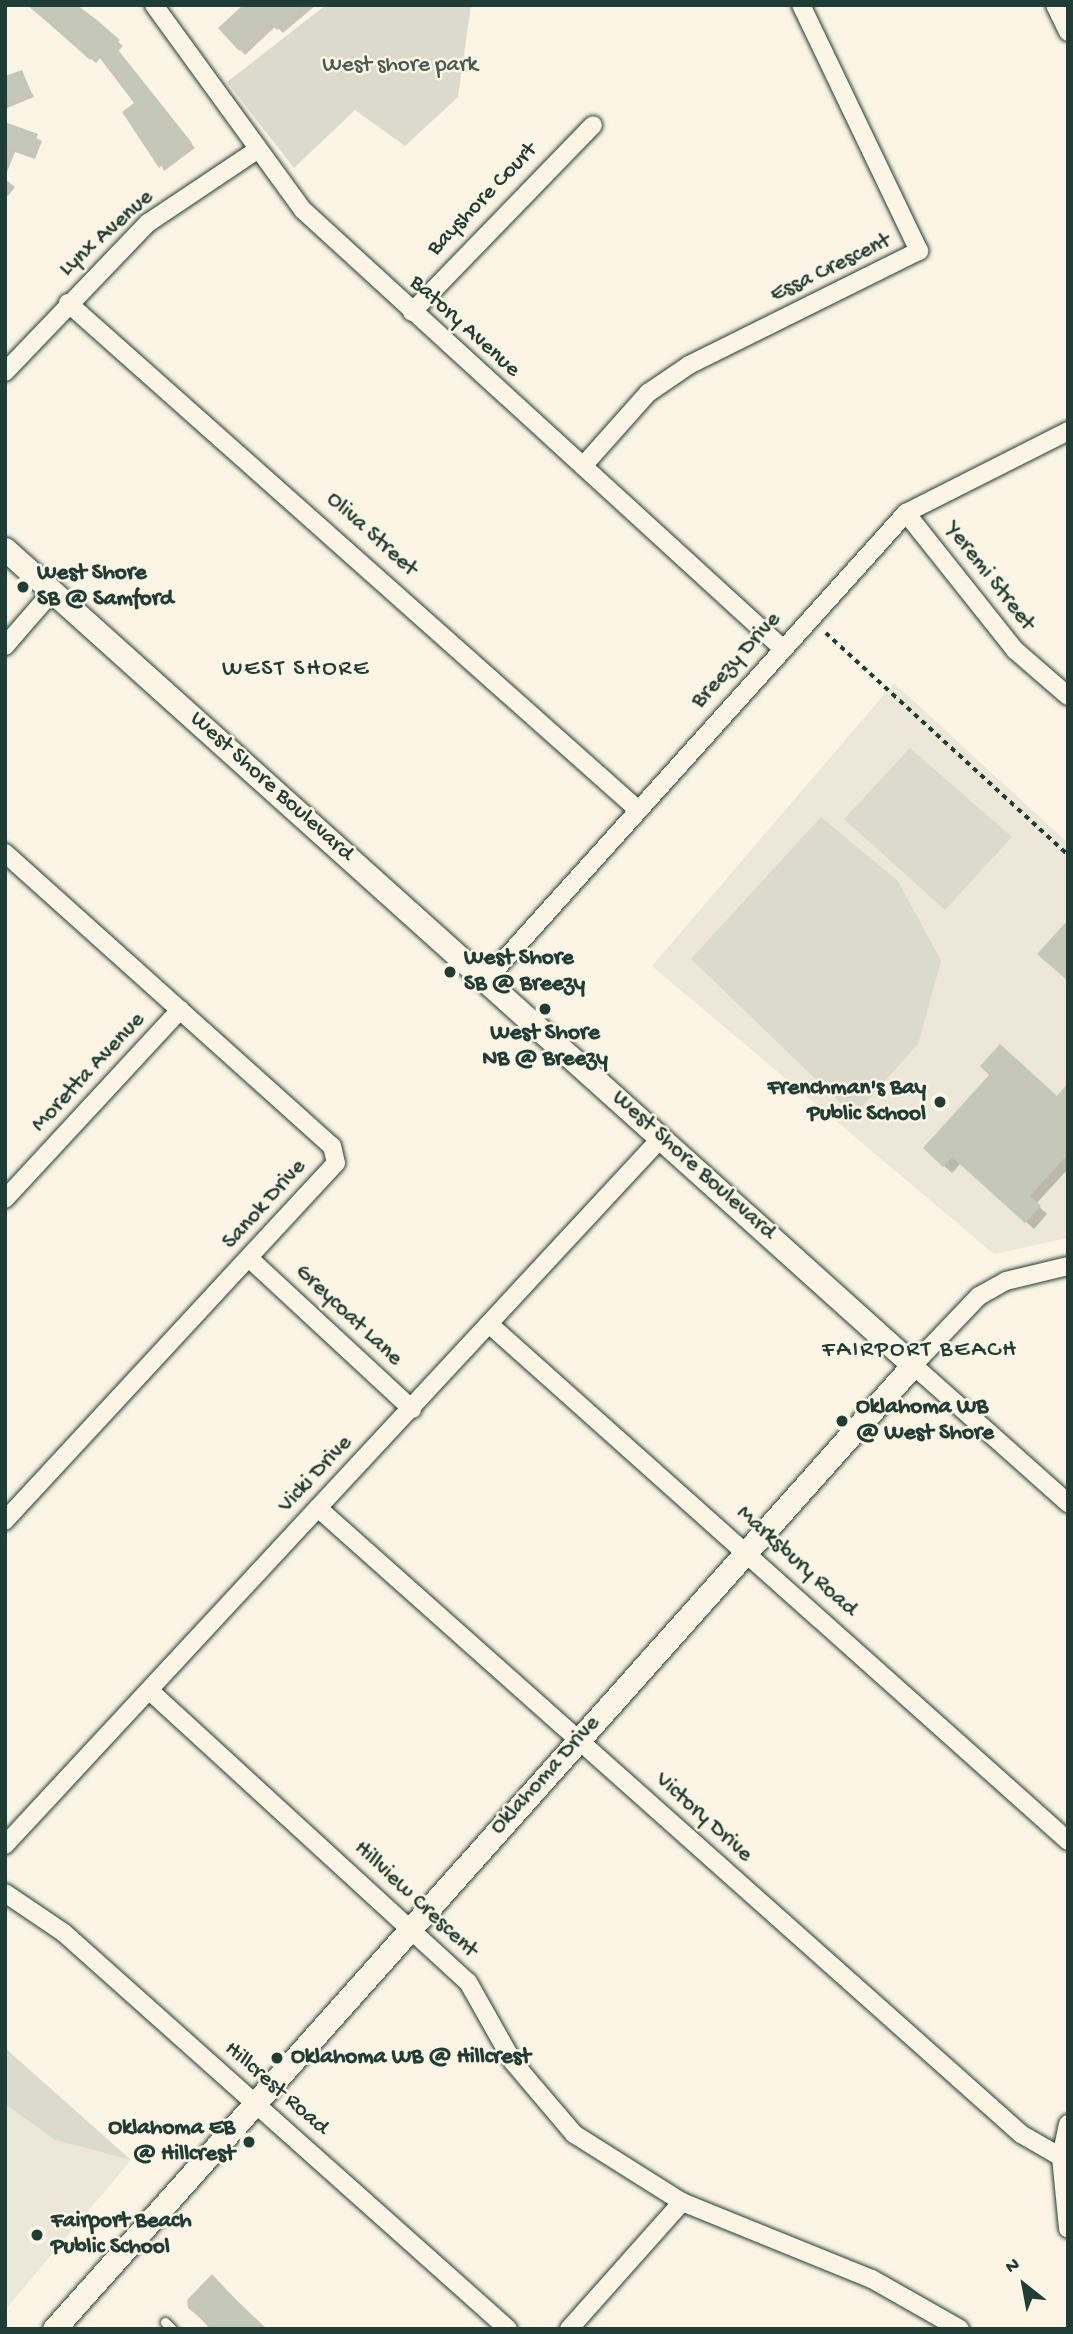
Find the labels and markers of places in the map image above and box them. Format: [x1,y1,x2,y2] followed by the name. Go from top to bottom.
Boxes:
[37,560,173,614] place label: West Shore SB @ Samford
[15,579,31,595] marker: West Shore SB @ Samford
[464,945,585,999] place label: West Shore SB @ Breezy
[442,964,458,980] marker: West Shore SB @ Breezy
[537,1001,553,1017] marker: West Shore NB @ Breezy
[482,1020,608,1074] place label: West Shore NB @ Breezy
[767,1075,926,1129] place label: Frenchman's Bay Public School
[932,1094,948,1110] marker: Frenchman's Bay Public School
[856,1394,994,1448] place label: Oklahoma WB @ West Shore
[834,1413,850,1429] marker: Oklahoma WB @ West Shore
[291,2044,531,2072] place label: Oklahoma WB @ Hillcrest
[269,2050,285,2066] marker: Oklahoma WB @ Hillcrest
[108,2115,235,2169] place label: Oklahoma EB @ Hillcrest
[241,2134,257,2150] marker: Oklahoma EB @ Hillcrest
[51,2208,191,2262] place label: Fairport Beach Public School
[29,2227,45,2243] marker: Fairport Beach Public School

